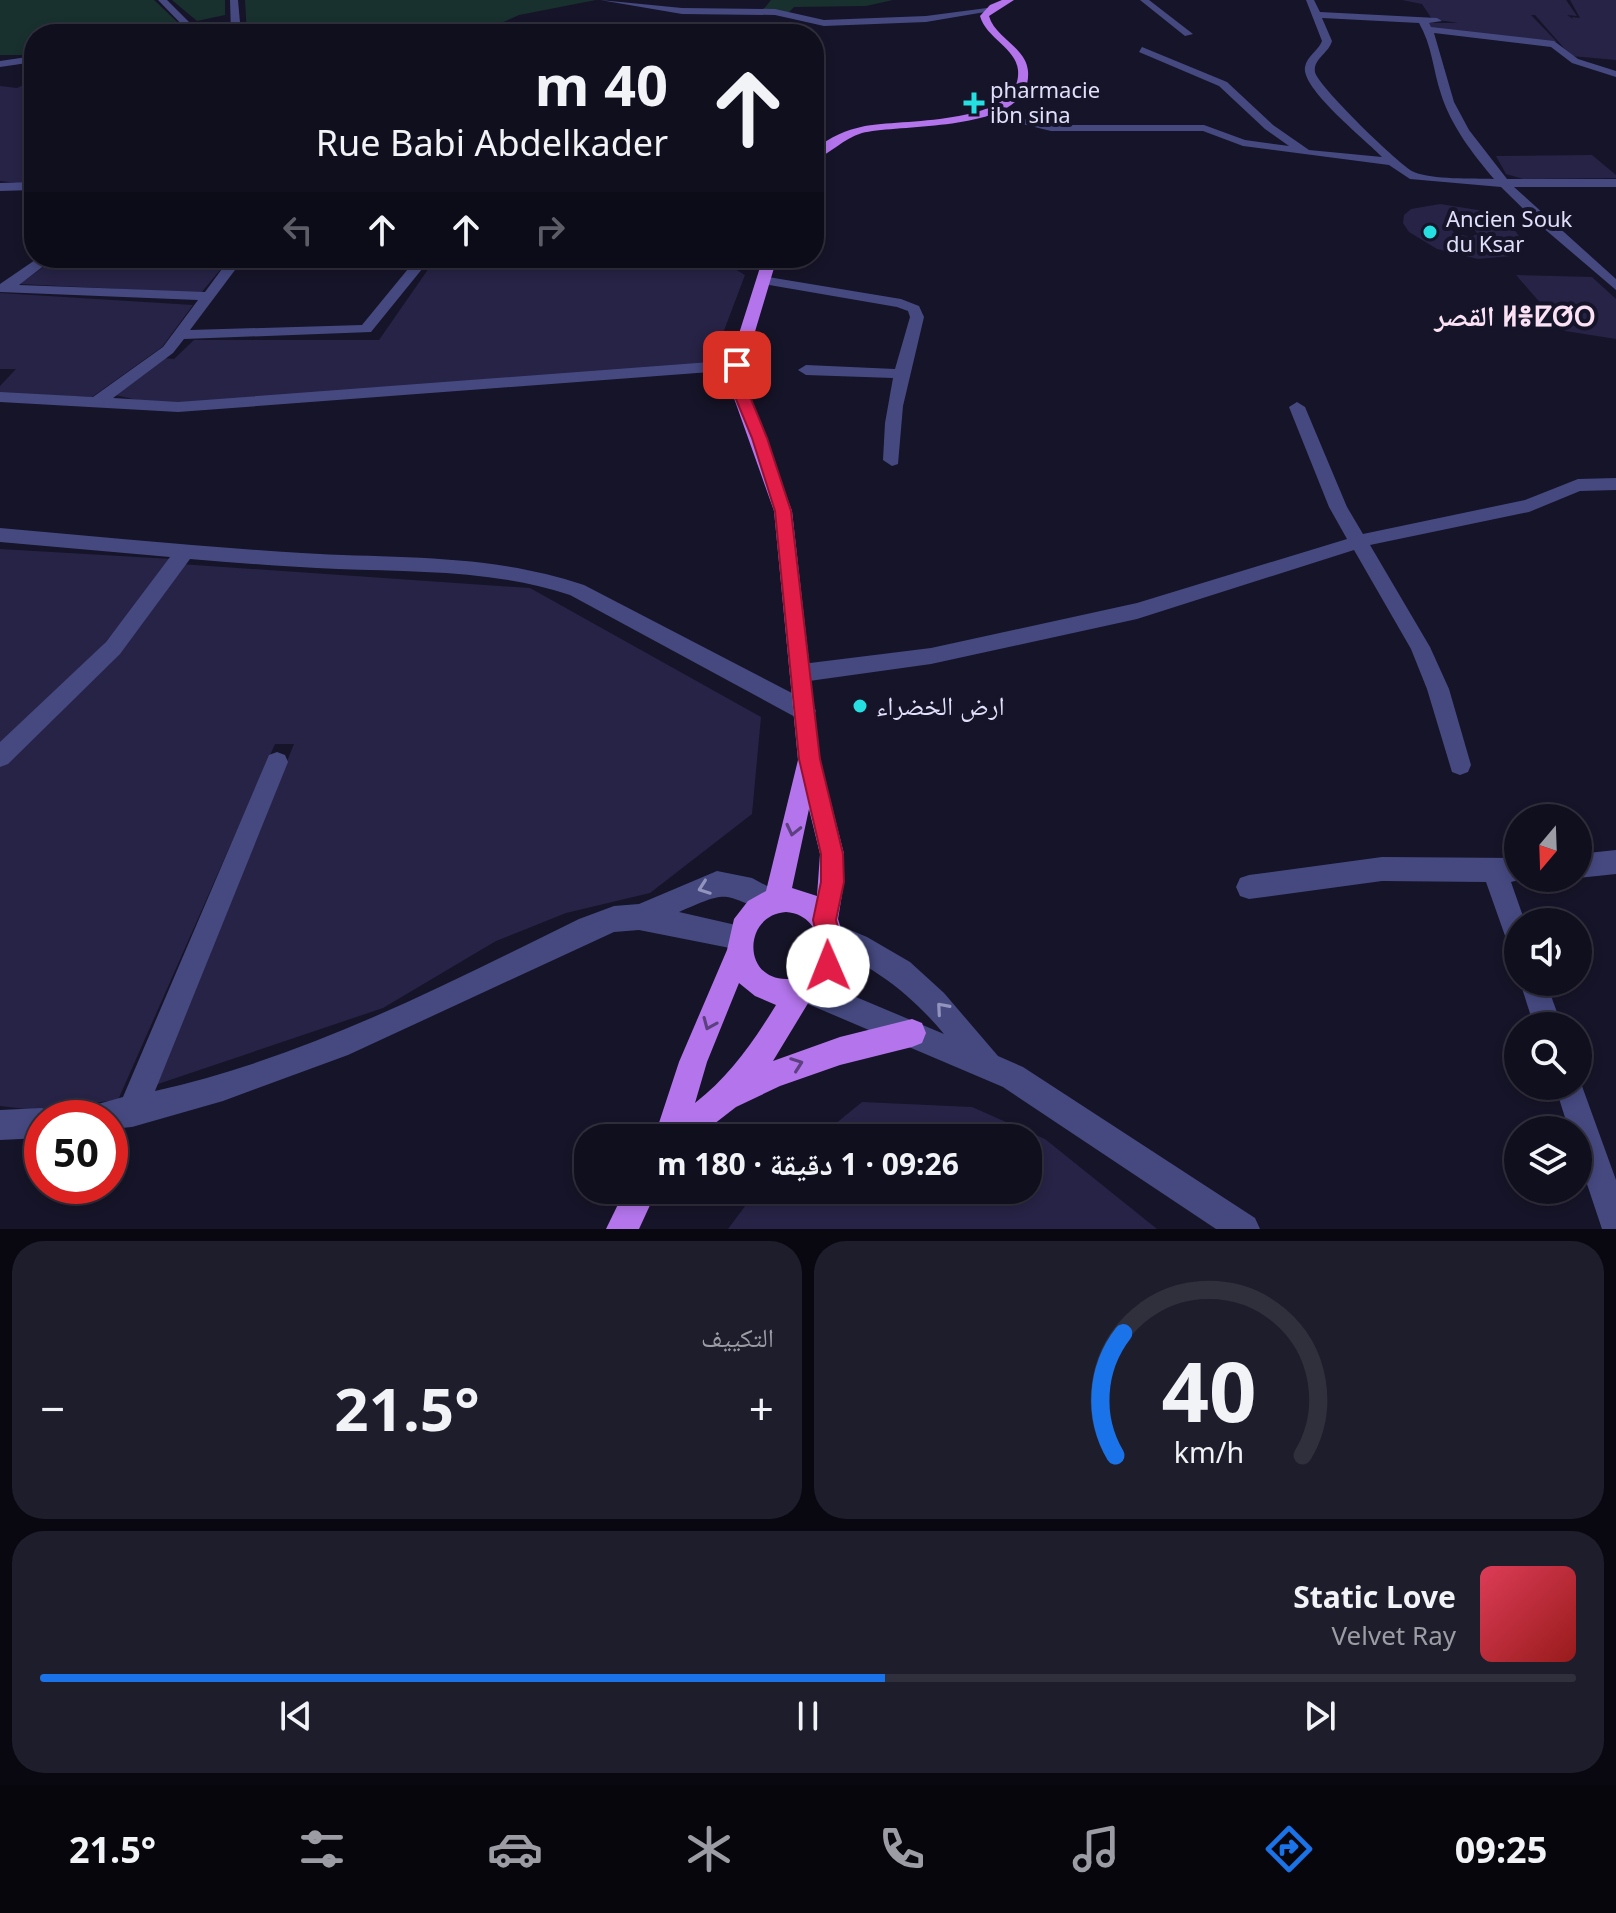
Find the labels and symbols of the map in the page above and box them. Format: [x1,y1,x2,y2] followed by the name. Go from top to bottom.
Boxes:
[990,74,1100,129] place label: pharmacie ibn sina
[965,94,983,112] marker: pharmacie ibn sina
[1446,203,1573,258] place label: Ancien Souk du Ksar
[1421,223,1439,241] marker: Ancien Souk du Ksar
[1433,296,1596,334] district label: القصر ⵍⴻⵇⵚⵔ
[703,331,771,399] pin
[876,687,1005,723] place label: ارض الخضراء
[851,697,869,715] marker: ارض الخضراء
[1504,804,1592,892] north arrow
[785,822,802,836] one-way arrow
[698,878,712,894] one-way arrow
[786,924,870,1008] position arrow
[937,1003,951,1018] one-way arrow
[702,1016,719,1030] one-way arrow
[789,1057,803,1074] one-way arrow
[24,1100,128,1204] speed limit sign: 50

